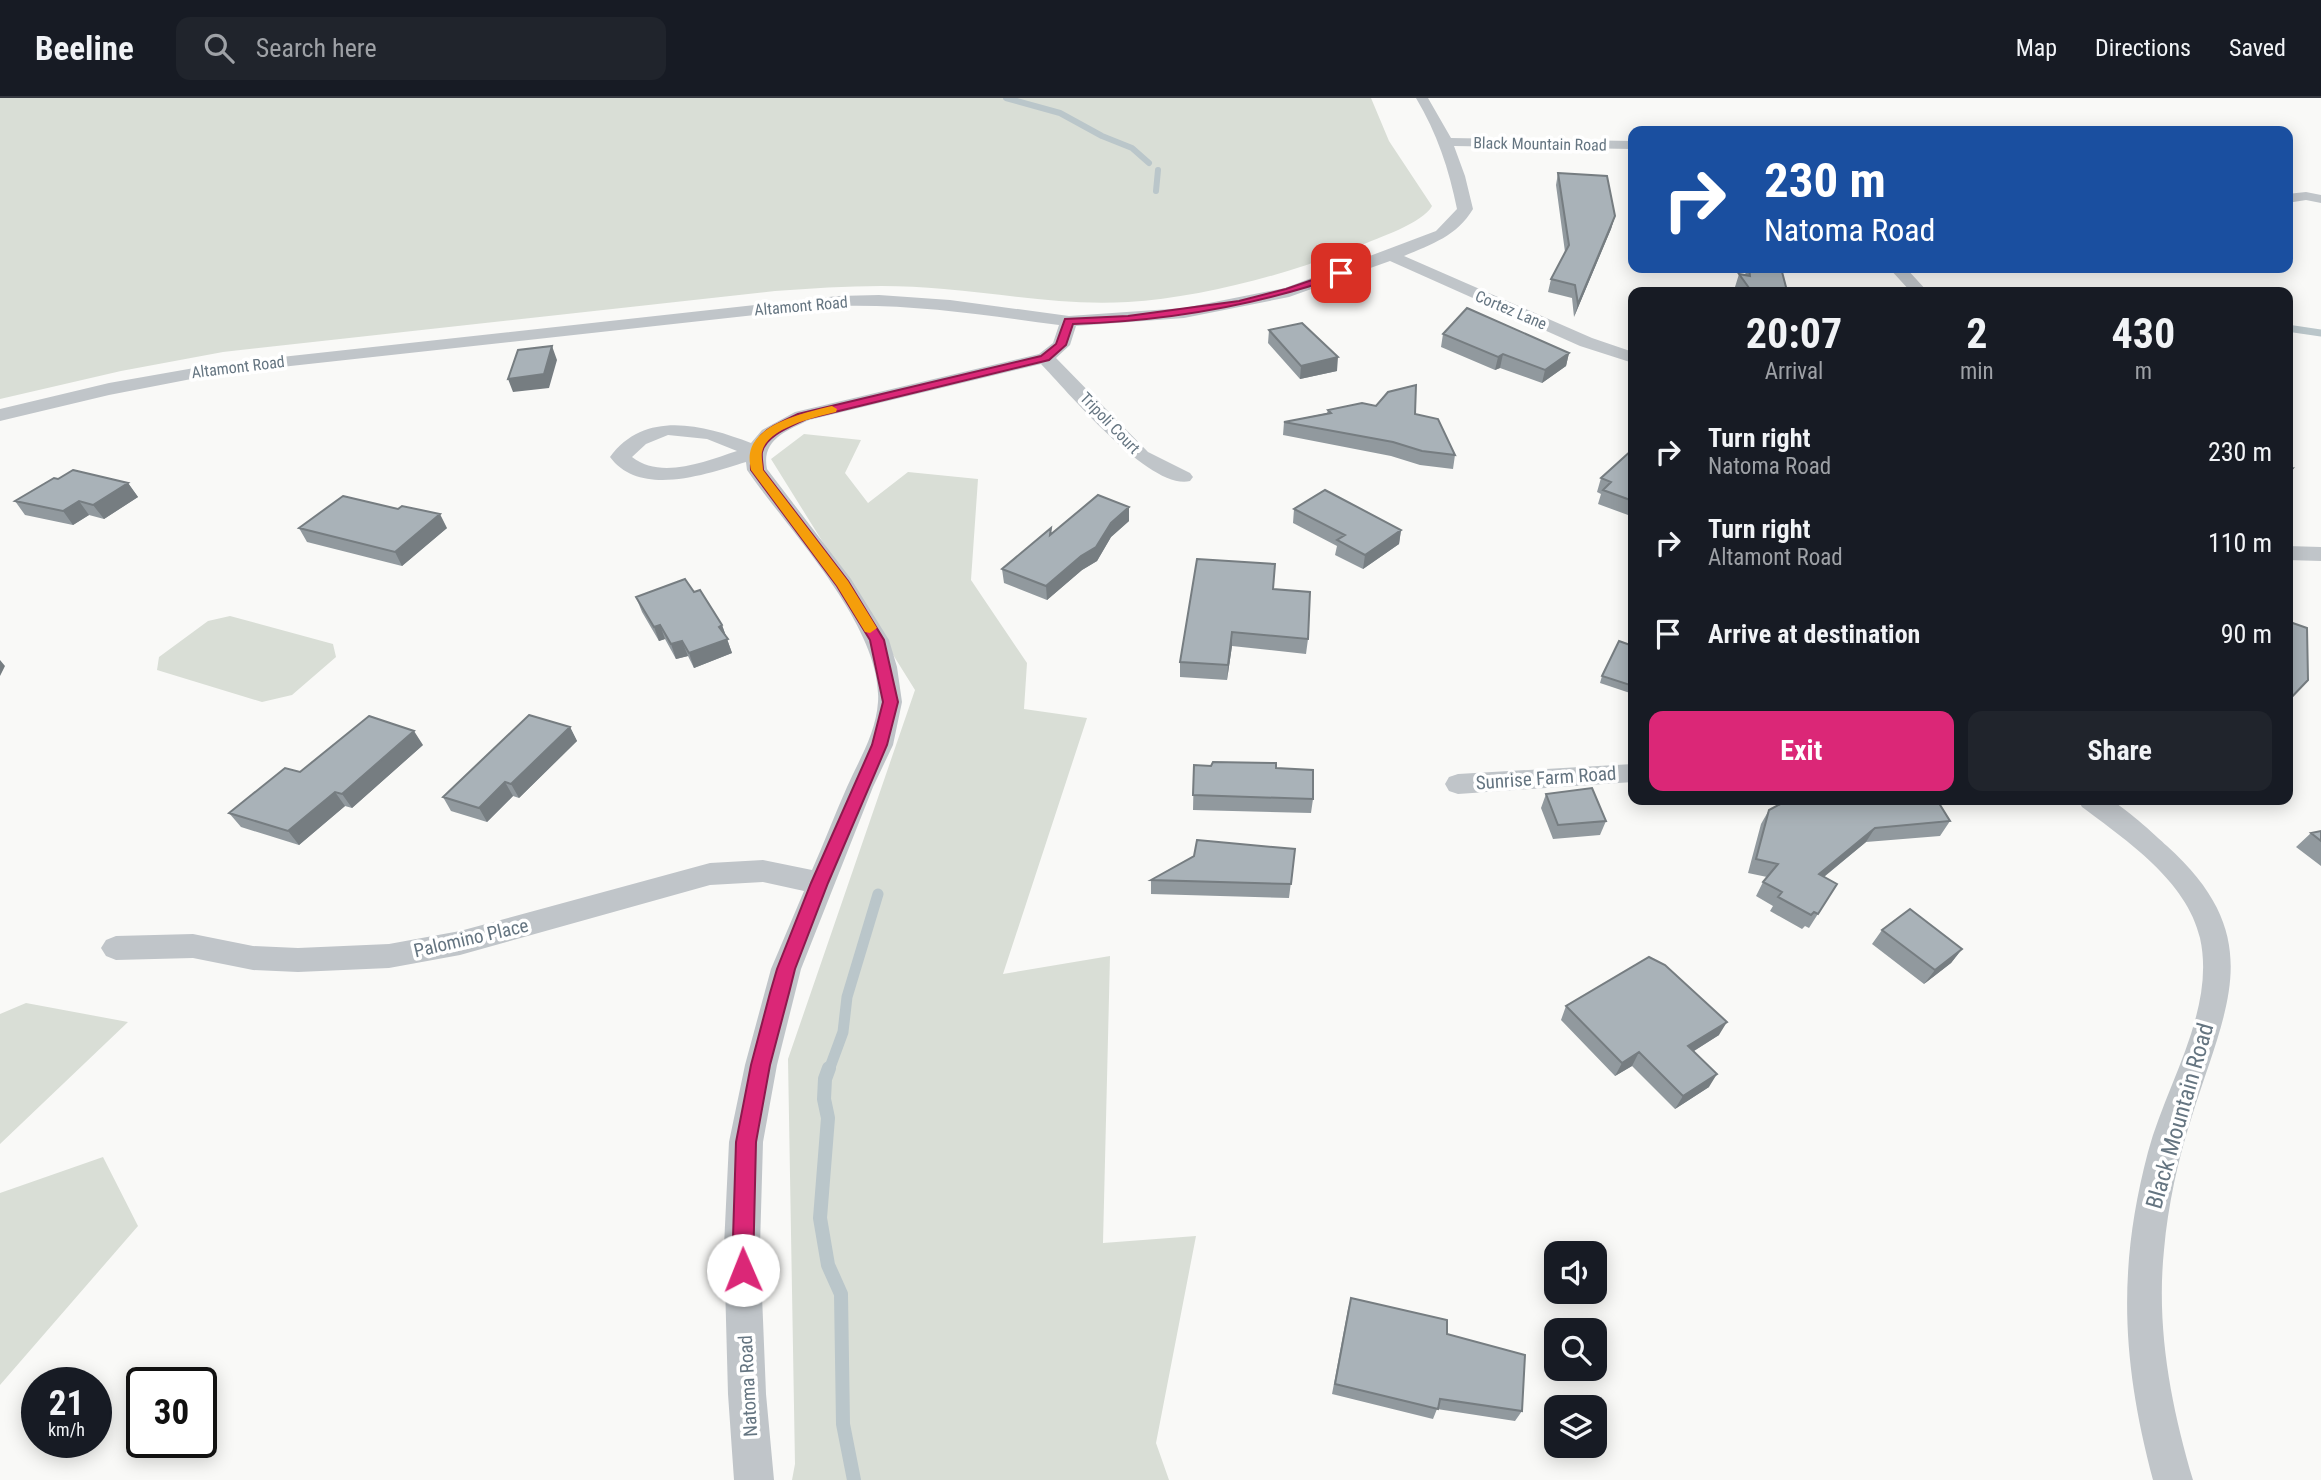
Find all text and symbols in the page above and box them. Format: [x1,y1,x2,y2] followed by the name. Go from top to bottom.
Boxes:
[176,17,666,80] search box
[35,29,134,68] text: Beeline
[200,29,238,67] icon: search
[256,33,377,63] text: Search here
[2016,34,2057,62] text: Map
[2095,34,2191,62] text: Directions
[2229,34,2286,62] text: Saved
[1473,133,1607,155] street label: Black Mountain Road
[1764,152,1886,209] text: 230 m
[1649,154,1740,245] icon: right
[1764,211,1935,249] text: Natoma Road
[1311,243,1371,303] pin
[1322,254,1360,292] icon: arrive
[1472,286,1550,334] street label: Cortez Lane
[754,292,848,320] street label: Altamont Road
[1746,309,1842,358] text: 20:07
[1966,309,1987,358] text: 2
[2111,309,2175,358] text: 430
[190,352,286,382] street label: Altamont Road
[1765,358,1823,385] text: Arrival
[1960,358,1994,385] text: min
[2135,358,2152,385] text: m
[1076,388,1144,458] street label: Tripoli Court
[1708,423,1810,453] text: Turn right
[1649,433,1687,471] icon: right
[2208,437,2272,467] text: 230 m
[1708,453,1831,480] text: Natoma Road
[1708,514,1810,544] text: Turn right
[1649,524,1687,562] icon: right
[2208,528,2272,558] text: 110 m
[1708,544,1843,571] text: Altamont Road
[1649,615,1687,653] icon: arrive
[1708,619,1920,649] text: Arrive at destination
[2221,619,2272,649] text: 90 m
[1649,711,1954,791] button: Exit
[1968,711,2272,791] button: Share
[1475,762,1617,794] street label: Sunrise Farm Road
[411,914,531,962] street label: Palomino Place
[2141,1020,2219,1212] street label: Black Mountain Road
[706,1233,780,1307] position arrow
[1544,1241,1607,1458] map controls
[1544,1241,1607,1304] button: sound
[1544,1318,1607,1381] button: search
[734,1335,762,1437] street label: Natoma Road
[126,1367,217,1458] speed limit sign: 30
[49,1383,84,1424] text: 21
[1544,1395,1607,1458] button: layers
[48,1419,85,1440] text: km/h

